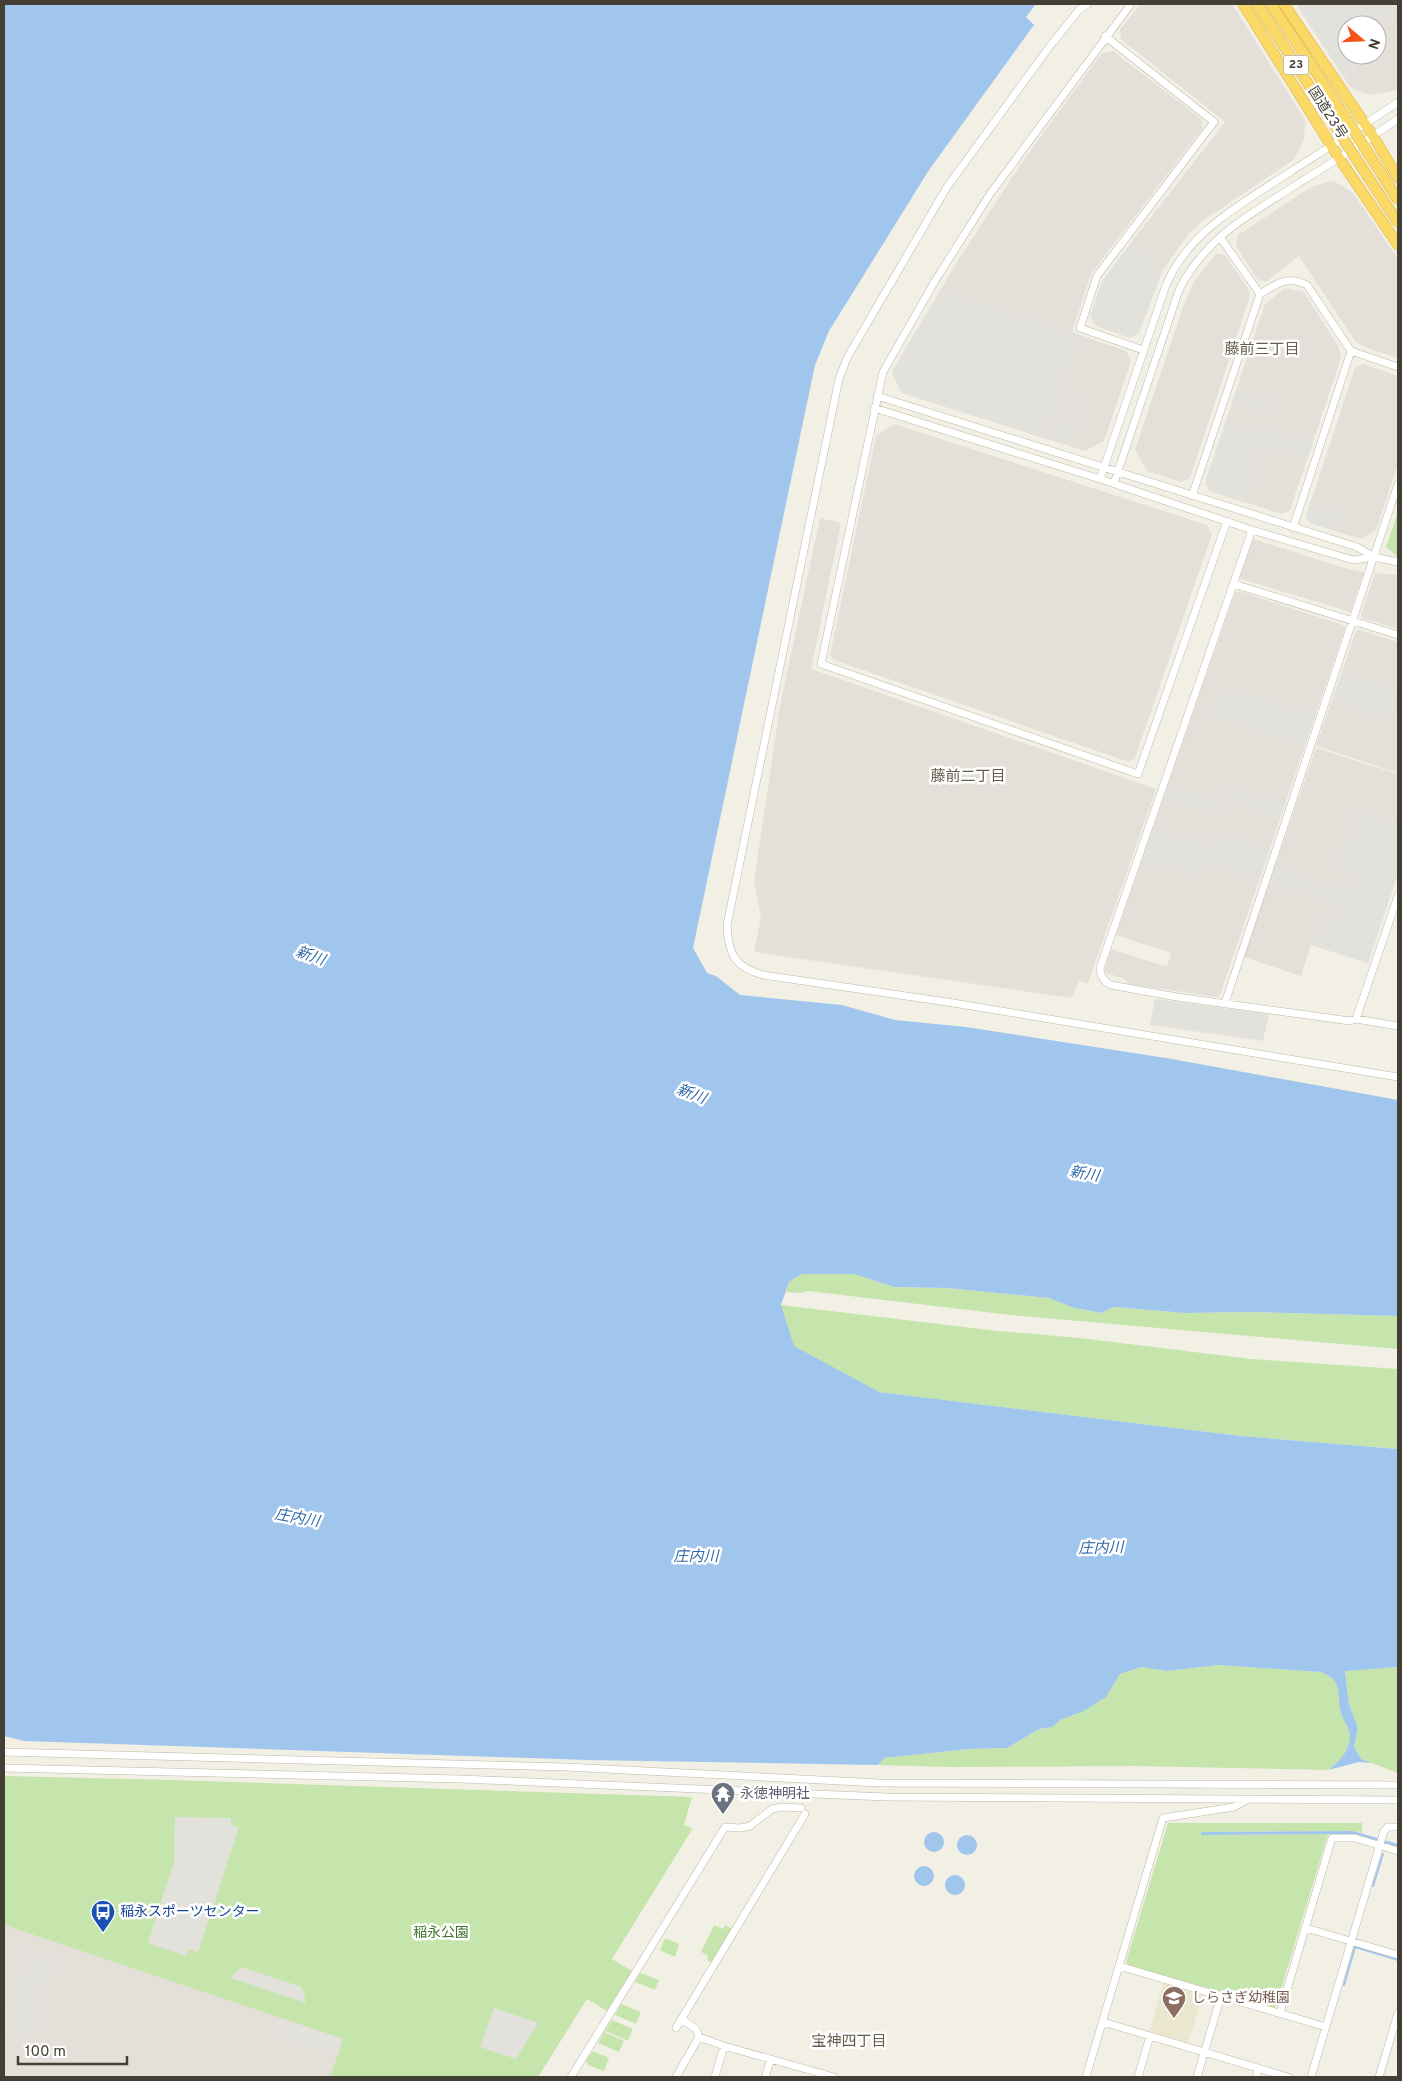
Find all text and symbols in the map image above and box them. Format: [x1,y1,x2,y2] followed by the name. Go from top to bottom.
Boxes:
[1337,15,1387,65] north arrow
[1363,36,1383,51] text: N
[1284,56,1308,74] road number: 23
[1304,84,1350,142] street label: 国道23号
[1224,341,1300,360] district label: 藤前三丁目
[930,768,1006,787] district label: 藤前二丁目
[293,943,329,972] water label: 新川
[674,1081,710,1110] water label: 新川
[1068,1163,1102,1187] water label: 新川
[273,1506,323,1533] water label: 庄内川
[1078,1539,1126,1559] water label: 庄内川
[673,1548,720,1567] water label: 庄内川
[710,1781,736,1815] temple icon: 永徳神明社
[740,1786,810,1803] place label: 永徳神明社
[90,1899,116,1933] bus stop icon: 稲永スポーツセンター
[120,1904,260,1921] place label: 稲永スポーツセンター
[413,1925,469,1942] park label: 稲永公園
[1161,1985,1187,2019] school or university icon: しらさぎ幼稚園
[1192,1990,1290,2007] place label: しらさぎ幼稚園
[811,2033,887,2052] district label: 宝神四丁目
[18,2034,126,2066] scale bar
[25,2043,66,2062] text: 100 m

